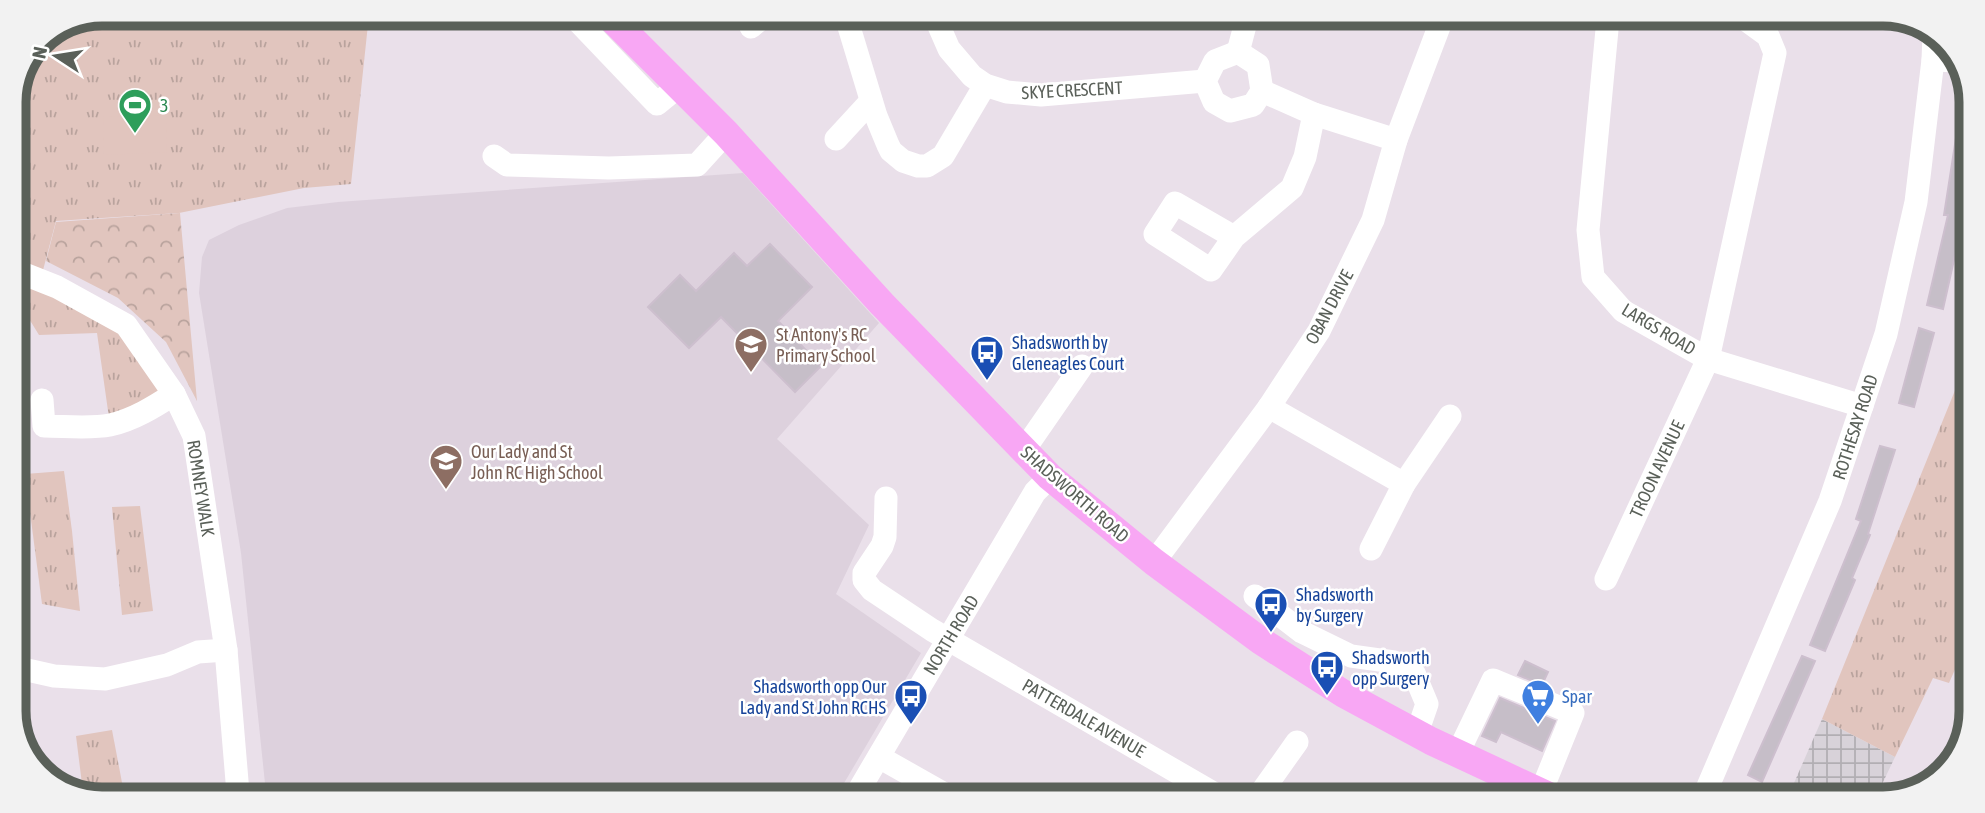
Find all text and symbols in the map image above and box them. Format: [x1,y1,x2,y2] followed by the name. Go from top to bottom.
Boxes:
[21,21,91,91] north arrow
[27,45,51,60] text: N
[1021,77,1123,103] street label: SKYE CRESCENT
[116,86,154,135] sports icon: 3
[160,95,168,116] place label: 3
[1301,266,1357,348] street label: OBAN DRIVE
[1618,299,1700,359] street label: LARGS ROAD
[776,324,876,366] place label: St Antony's RC Primary School
[732,325,770,374] school or university icon: St Antony's RC Primary School
[1012,332,1124,374] place label: Shadsworth by Gleneagles Court
[968,333,1006,382] bus stop icon: Shadsworth by Gleneagles Court
[1828,372,1882,482] street label: ROTHESAY ROAD
[1625,417,1689,521] street label: TROON AVENUE
[183,438,219,538] street label: ROMNEY WALK
[471,441,603,483] place label: Our Lady and St John RC High School
[1017,441,1133,547] street label: SHADSWORTH ROAD
[427,442,465,491] school or university icon: Our Lady and St John RC High School
[1296,584,1374,626] place label: Shadsworth by Surgery
[1252,585,1290,634] bus stop icon: Shadsworth by Surgery
[919,591,983,679] street label: NORTH ROAD
[1352,647,1430,689] place label: Shadsworth opp Surgery
[1308,648,1346,697] bus stop icon: Shadsworth opp Surgery
[1019,674,1150,762] street label: PATTERDALE AVENUE
[740,676,887,718] place label: Shadsworth opp Our Lady and St John RCHS
[892,677,930,726] bus stop icon: Shadsworth opp Our Lady and St John RCHS
[1519,677,1557,726] supermarket icon: Spar
[1562,686,1592,707] place label: Spar

